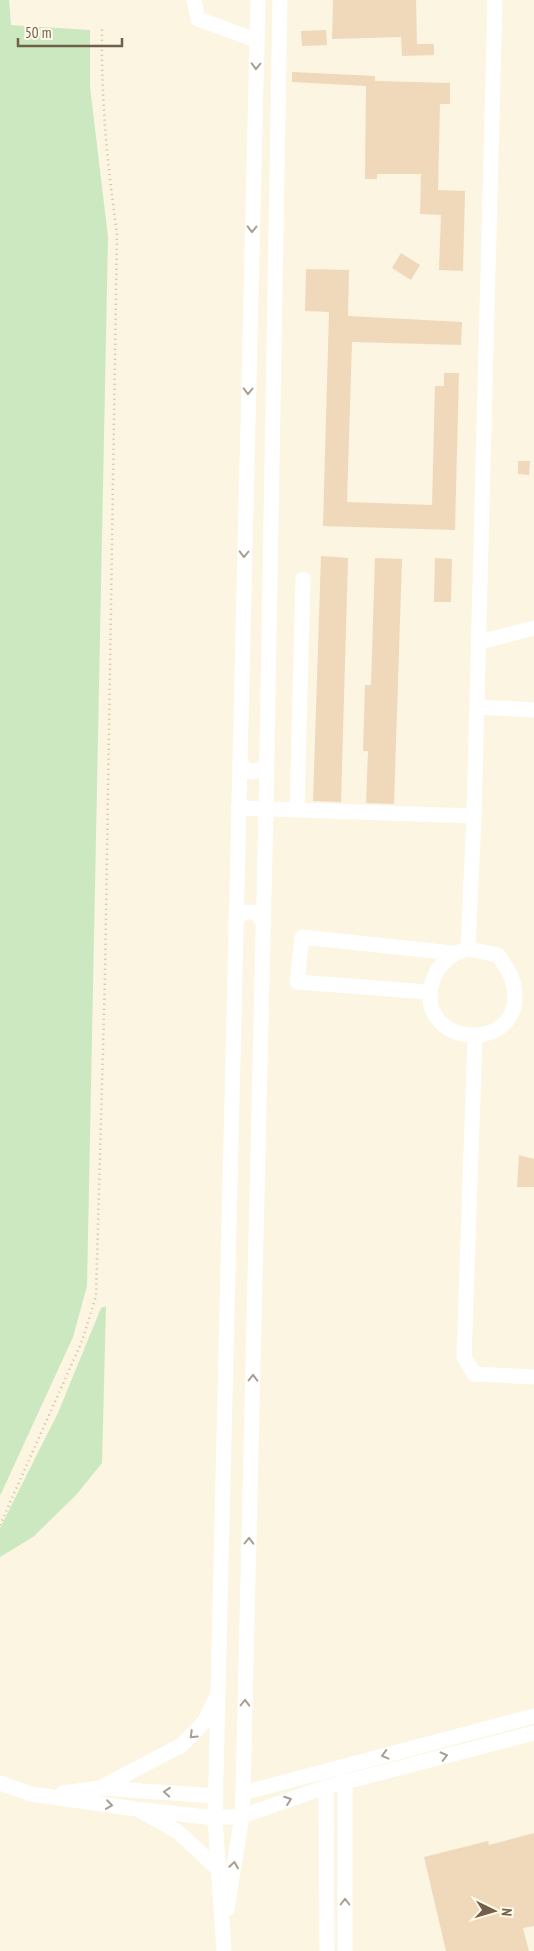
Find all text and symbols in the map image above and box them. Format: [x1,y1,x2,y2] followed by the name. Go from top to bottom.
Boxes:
[18,15,121,47] scale bar
[25,23,51,42] text: 50 m
[251,62,261,70] one-way arrow
[247,225,257,233] one-way arrow
[243,388,253,395] one-way arrow
[239,550,250,558] one-way arrow
[248,1374,258,1382] one-way arrow
[244,1537,254,1544] one-way arrow
[240,1699,251,1707] one-way arrow
[189,1729,198,1738] one-way arrow
[382,1750,390,1760] one-way arrow
[440,1751,449,1762] one-way arrow
[163,1787,171,1798] one-way arrow
[283,1796,292,1806] one-way arrow
[105,1799,113,1810] one-way arrow
[229,1861,239,1869] one-way arrow
[469,1886,519,1936] north arrow
[340,1898,350,1906] one-way arrow
[498,1908,516,1917] text: N

